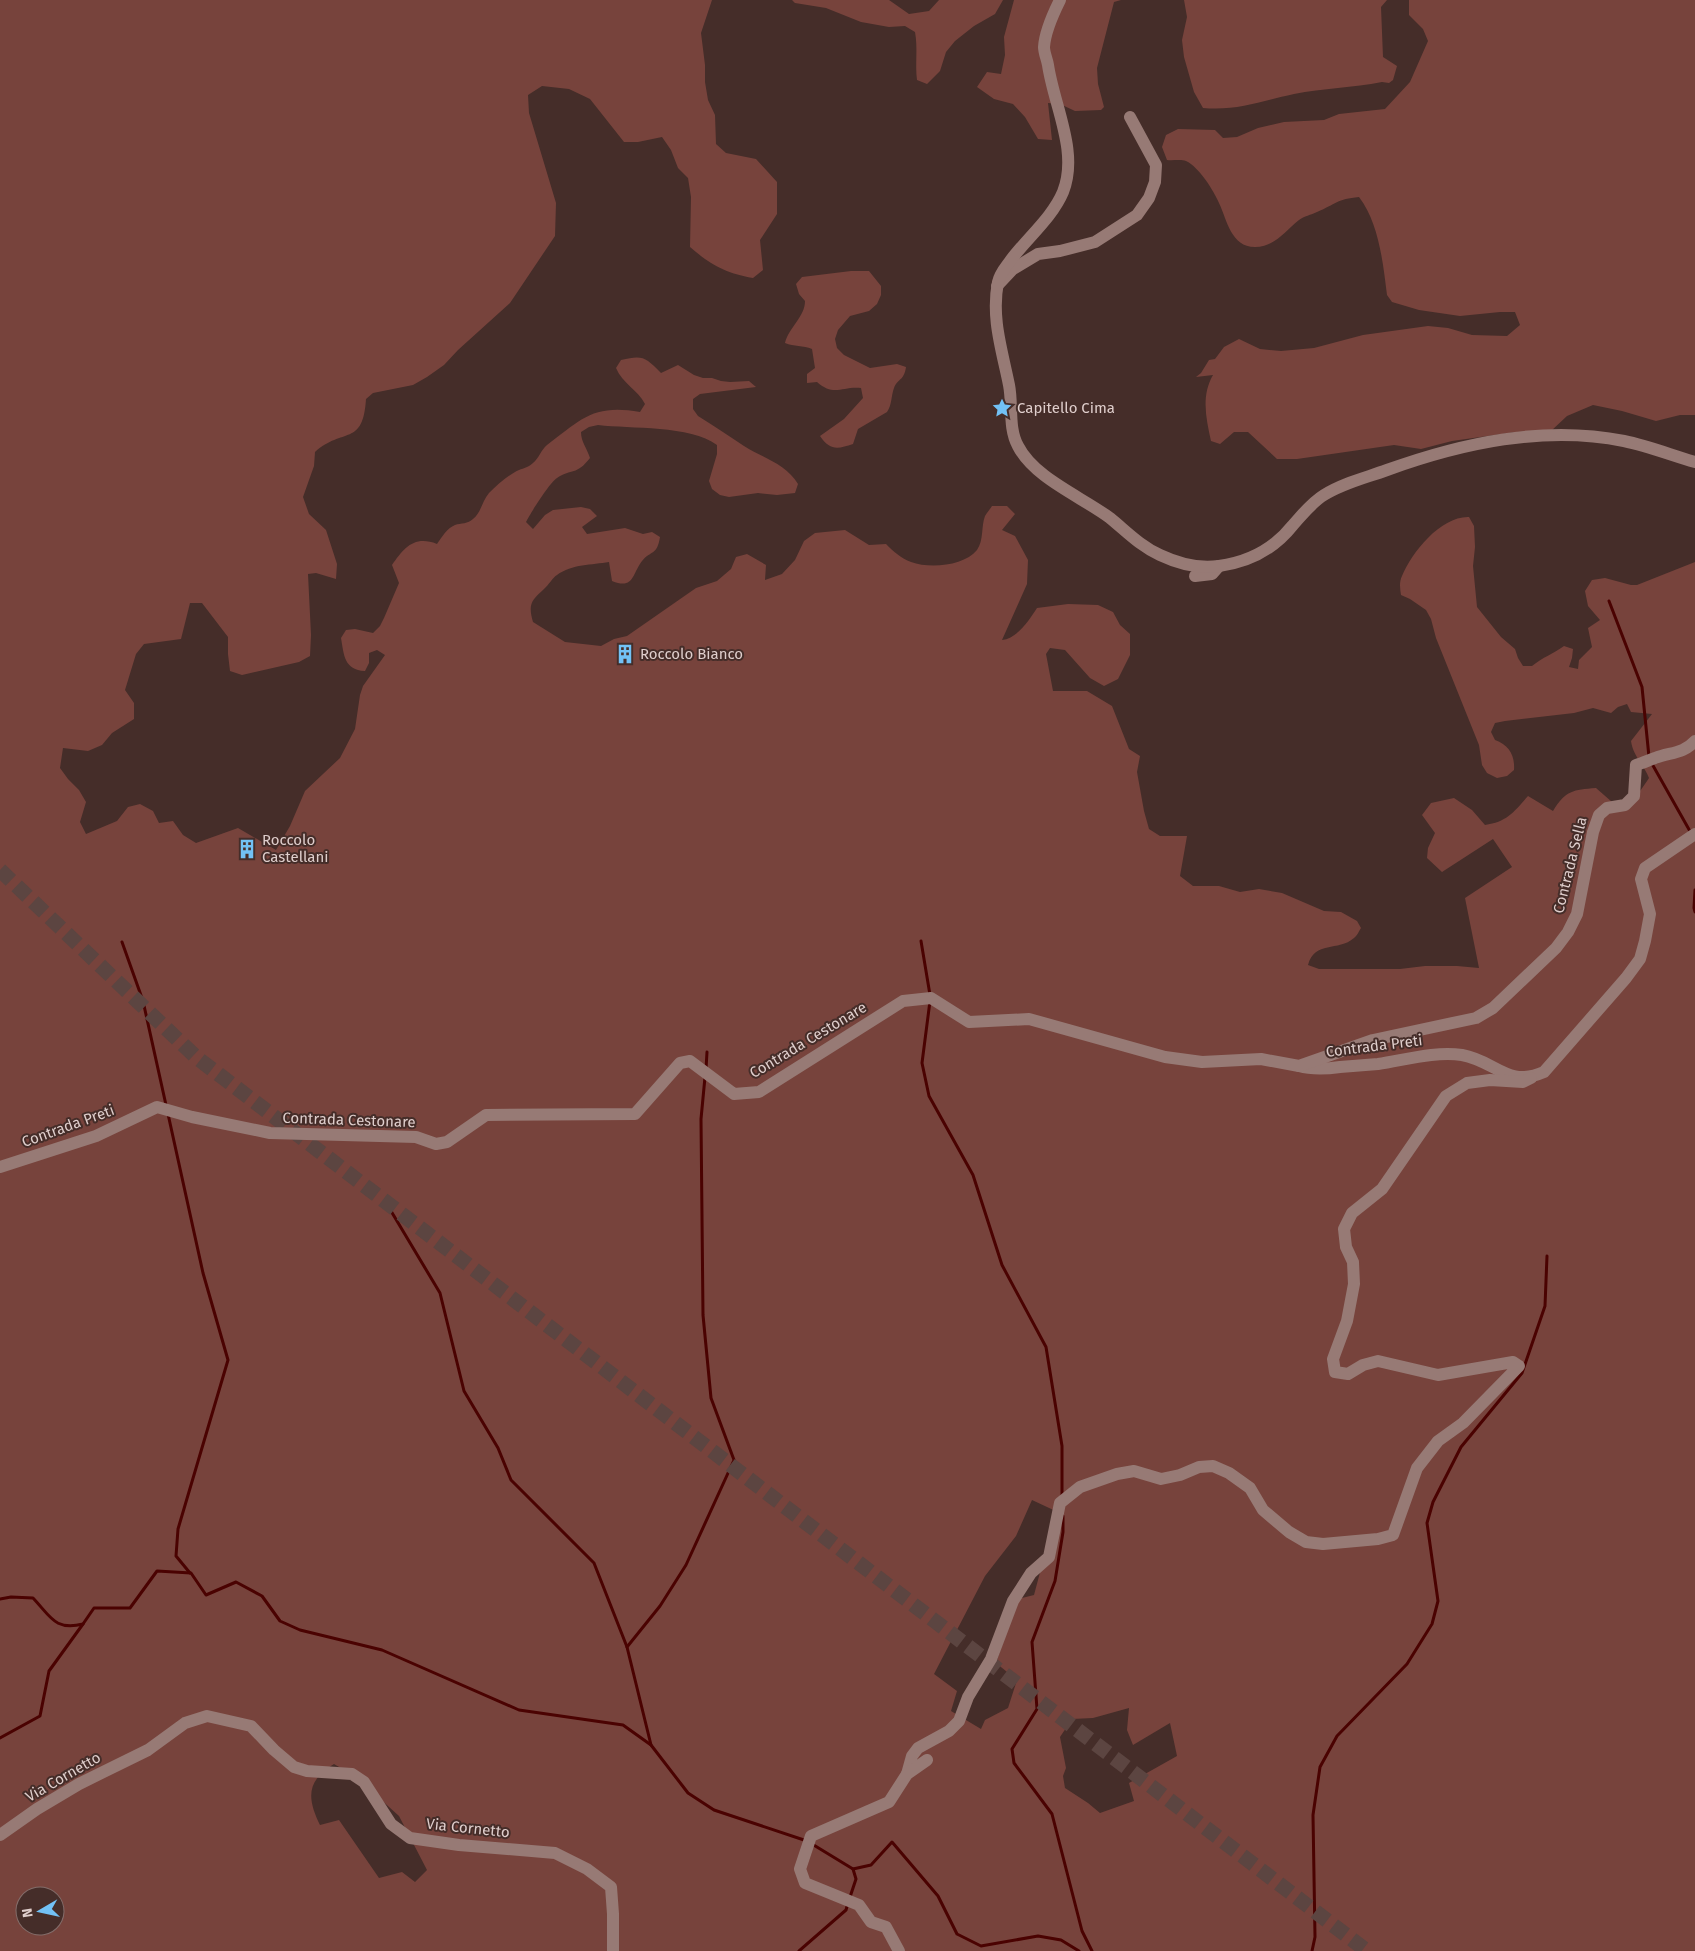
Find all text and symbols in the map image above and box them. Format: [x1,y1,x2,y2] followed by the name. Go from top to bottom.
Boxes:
[991,397,1013,419] place icon: Capitello Cima
[1017,399,1115,417] place label: Capitello Cima
[614,643,636,665] building icon: Roccolo Bianco
[640,645,743,663] place label: Roccolo Bianco
[1549,815,1591,915] street label: Contrada Sella
[262,831,329,866] place label: Roccolo Castellani
[236,838,258,860] building icon: Roccolo Castellani
[746,998,870,1082] street label: Contrada Cestonare
[1325,1031,1423,1061] street label: Contrada Preti
[19,1101,117,1151] street label: Contrada Preti
[282,1109,416,1131] street label: Contrada Cestonare
[22,1748,104,1806] street label: Via Cornetto
[425,1815,511,1841] street label: Via Cornetto
[15,1886,65,1936] north arrow
[19,1907,37,1919] text: N

